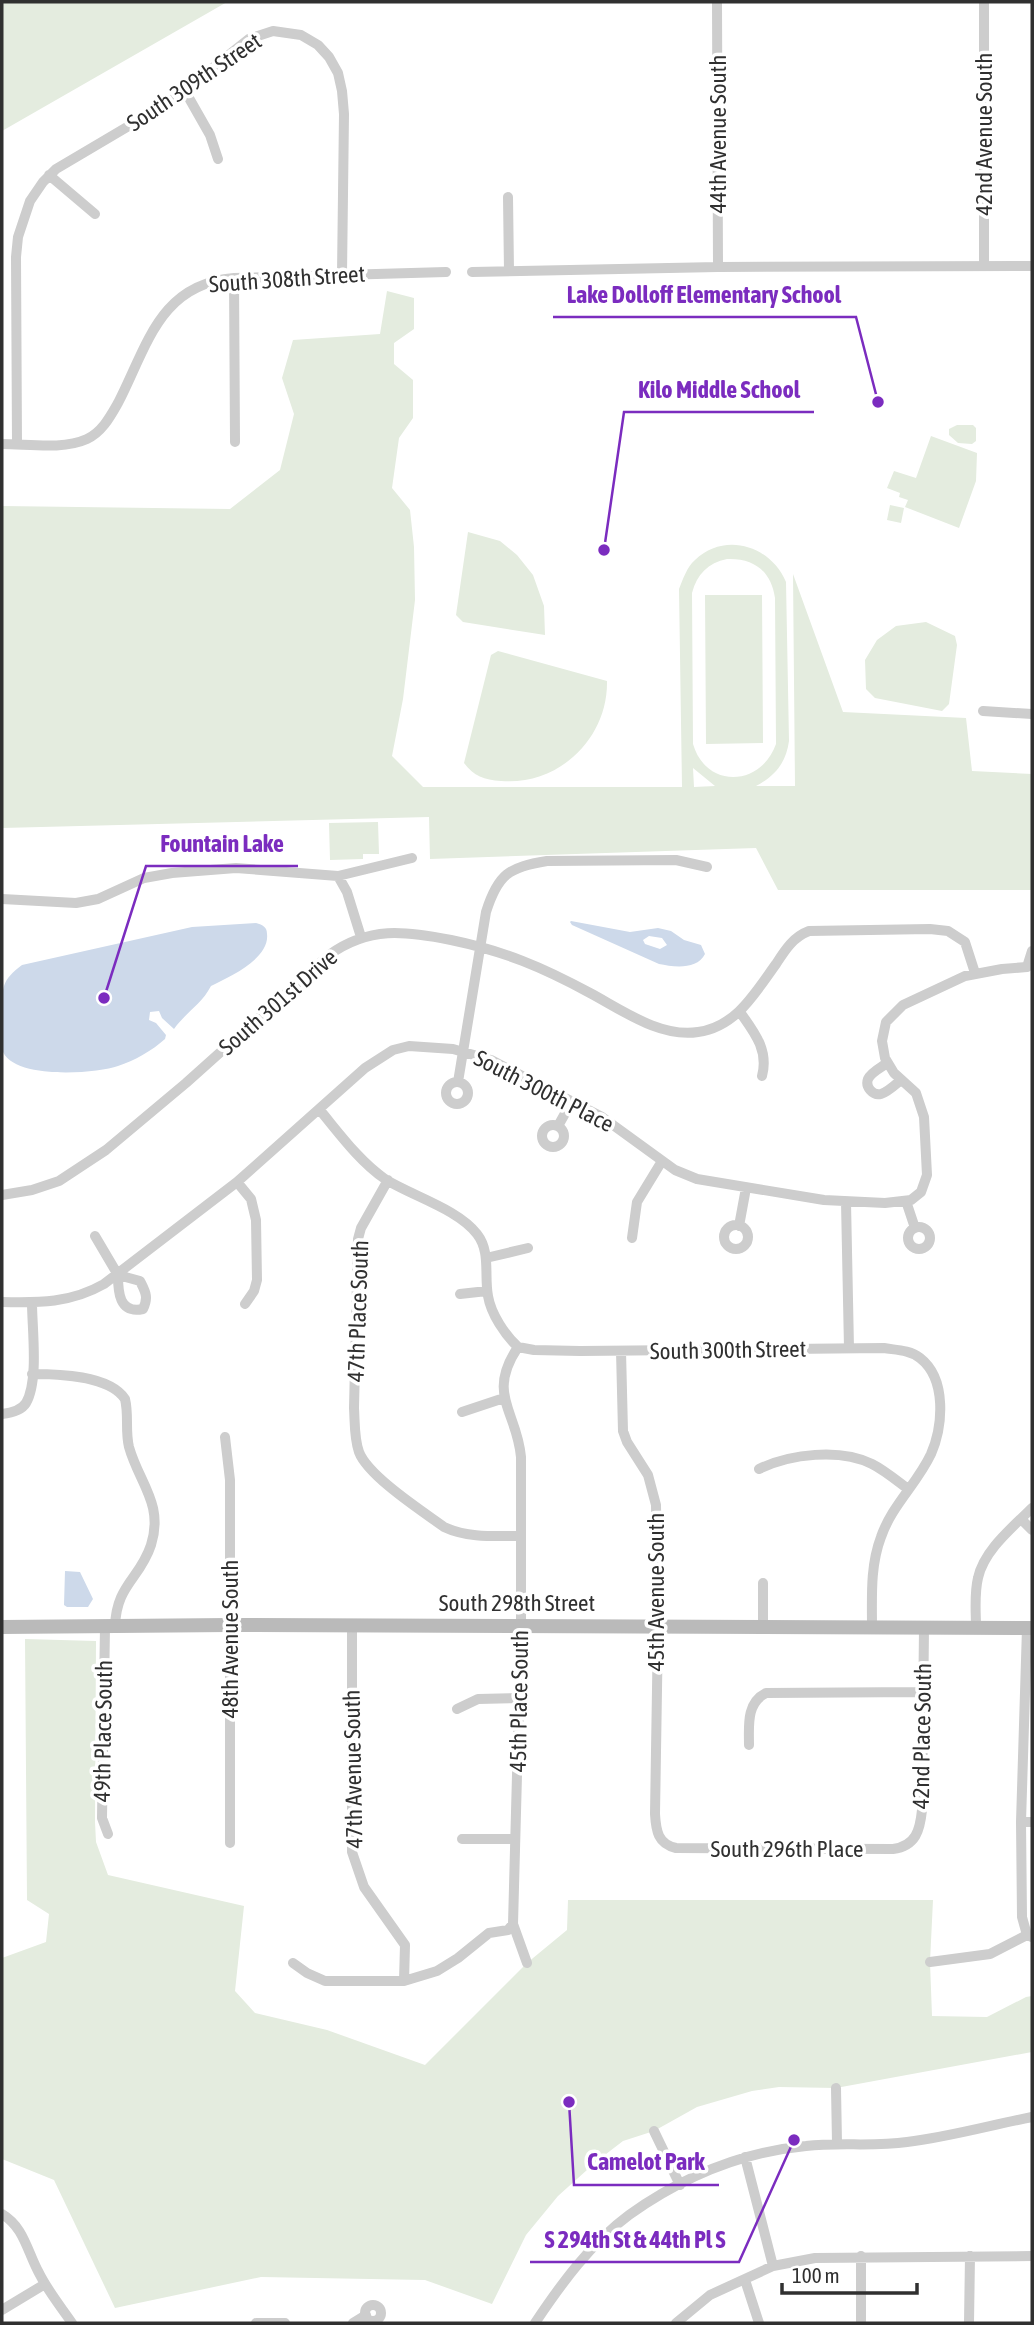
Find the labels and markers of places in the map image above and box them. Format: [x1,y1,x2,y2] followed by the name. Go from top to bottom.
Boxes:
[553,272,856,317] callout: Lake Dolloff Elementary School
[624,367,814,412] callout: Kilo Middle School
[146,821,298,866] callout: Fountain Lake
[574,2140,719,2185] callout: Camelot Park
[530,2217,739,2262] callout: S 294th St & 44th Pl S

